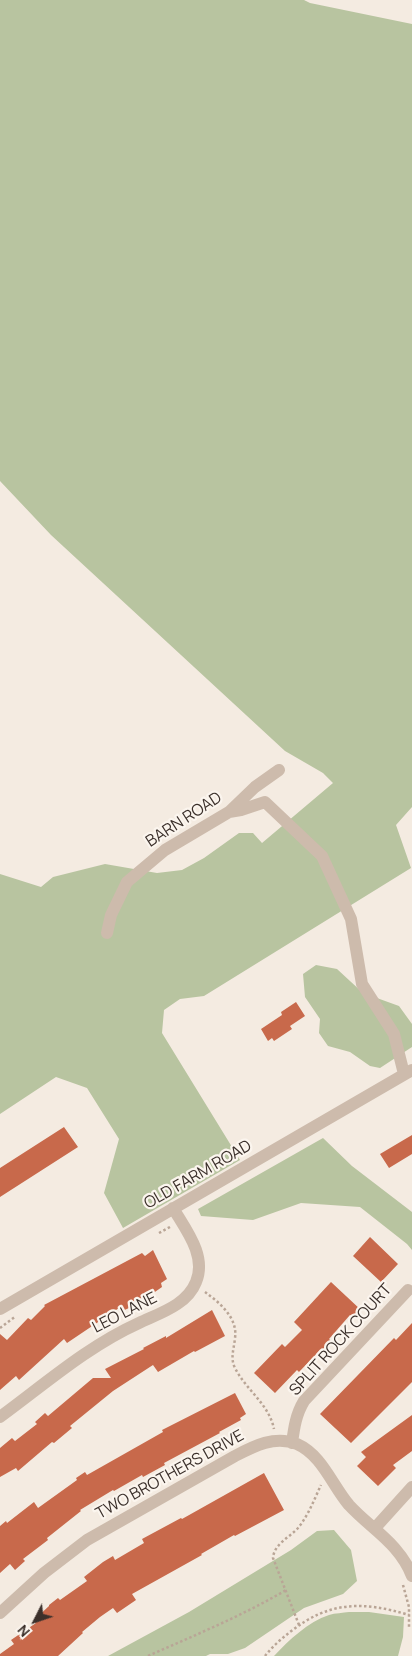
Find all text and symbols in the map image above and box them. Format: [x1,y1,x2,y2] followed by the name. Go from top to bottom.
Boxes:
[143,788,225,852] street label: BARN ROAD
[141,1137,255,1213] street label: OLD FARM ROAD
[286,1280,396,1400] street label: SPLIT ROCK COURT
[89,1289,161,1337] street label: LEO LANE
[93,1426,247,1524] street label: TWO BROTHERS DRIVE
[10,1596,60,1646] north arrow
[13,1621,34,1641] text: N

